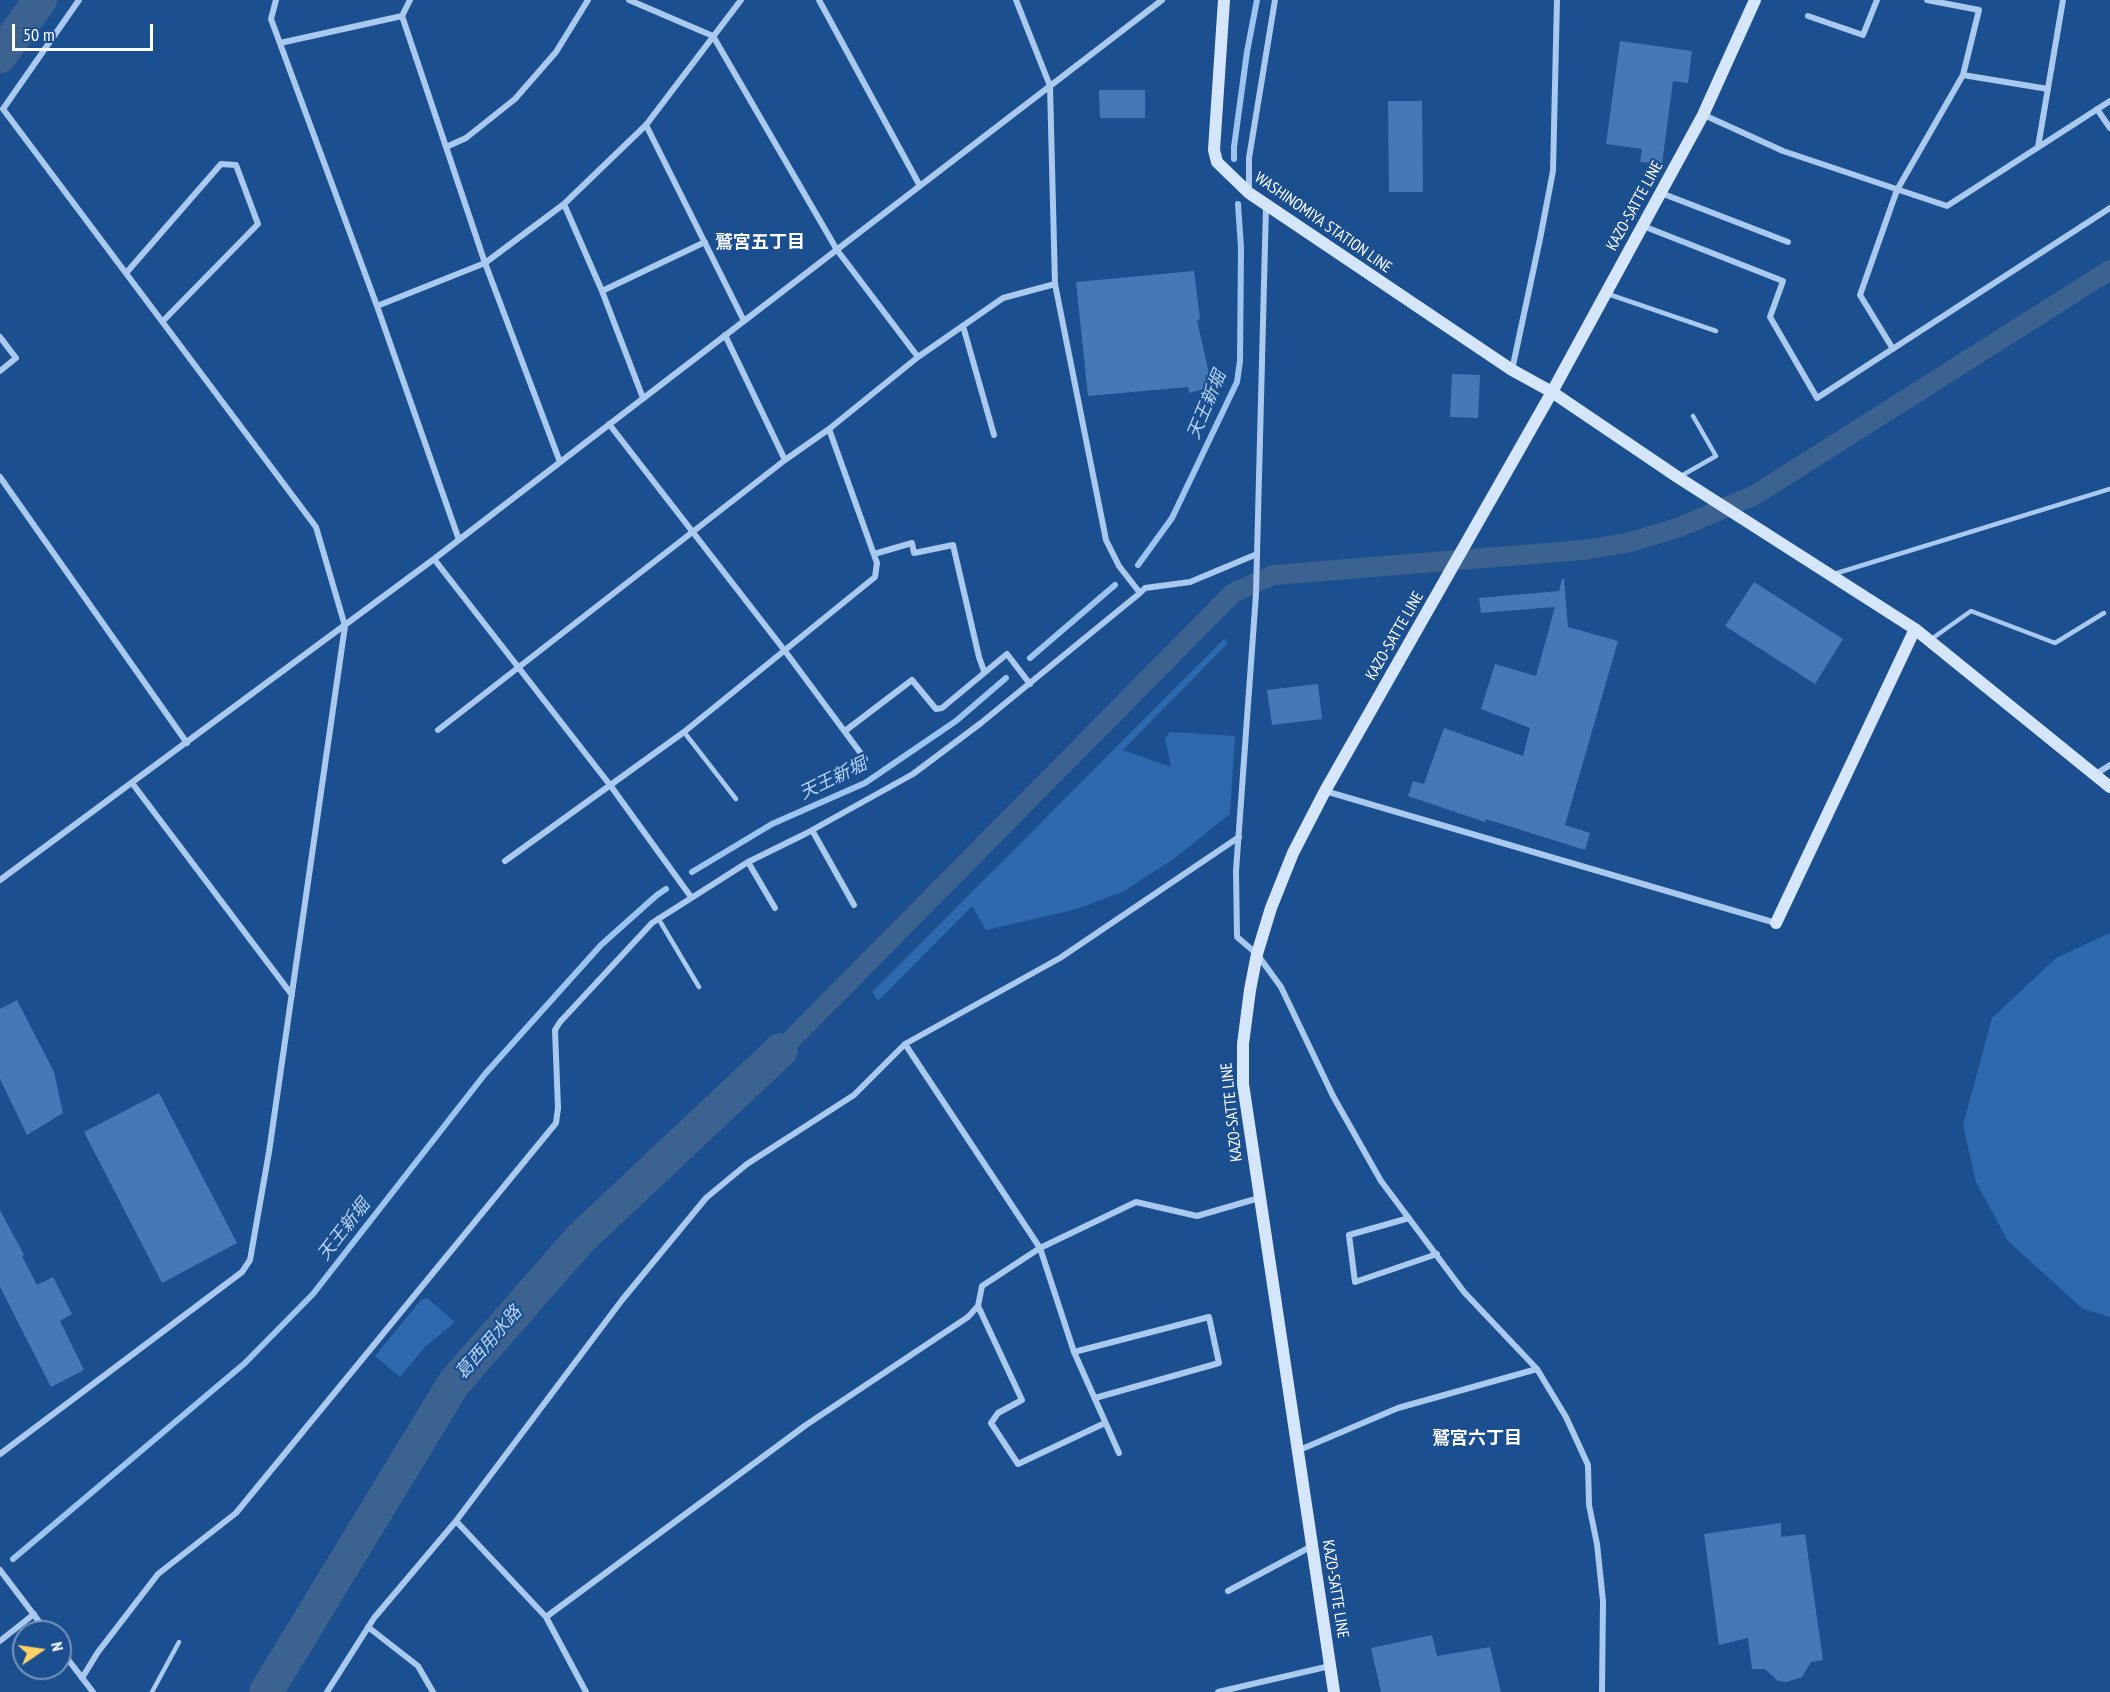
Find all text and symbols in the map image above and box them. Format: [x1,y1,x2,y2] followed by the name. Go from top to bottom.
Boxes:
[15,12,156,50] scale bar
[23,23,55,46] text: 50 m
[1603,158,1667,254] street label: KAZO-SATTE LINE
[1251,168,1395,278] street label: WASHINOMIYA STATION LINE
[715,232,805,254] district label: 鷲宮五丁目
[1183,368,1231,442] water label: 天王新堀
[1362,588,1428,684] street label: KAZO-SATTE LINE
[796,754,870,804] water label: 天王新堀
[1217,1062,1247,1162] street label: KAZO-SATTE LINE
[313,1195,375,1265] water label: 天王新堀
[451,1302,527,1384] water label: 葛西用水路
[1432,1428,1522,1450] district label: 鷲宮六丁目
[1318,1538,1352,1640] street label: KAZO-SATTE LINE
[12,1620,72,1680] north arrow
[47,1640,68,1653] text: N

